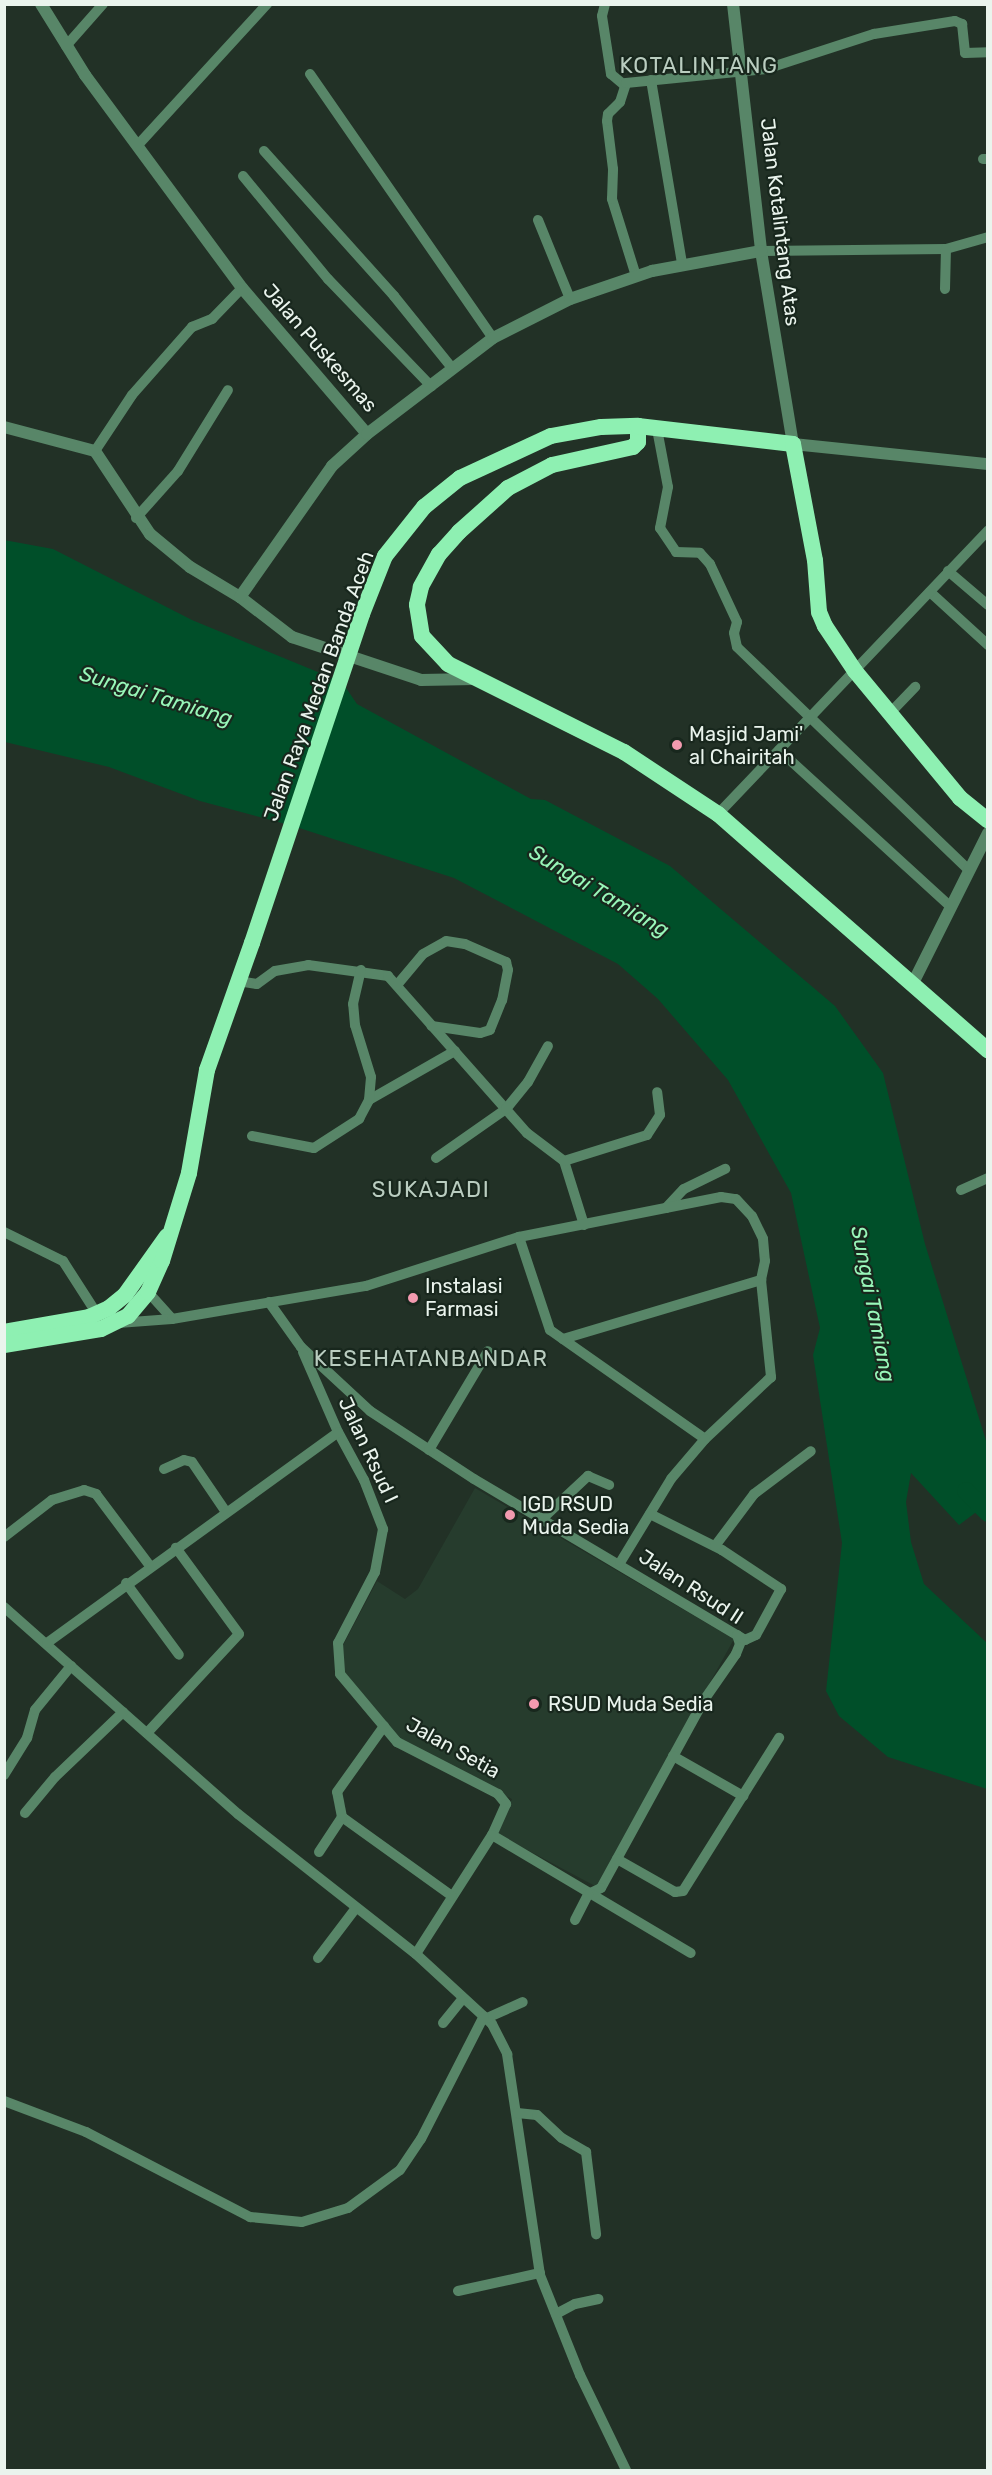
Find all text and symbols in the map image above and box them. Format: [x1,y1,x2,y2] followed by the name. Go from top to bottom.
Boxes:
[619,53,779,79] district label: KOTALINTANG
[755,116,805,328] street label: Jalan Kotalintang Atas
[258,279,382,417] street label: Jalan Puskesmas
[259,547,379,825] street label: Jalan Raya Medan Banda Aceh
[76,661,236,731] water label: Sungai Tamiang
[689,722,803,769] place label: Masjid Jami' al Chairitah
[670,738,684,752] marker: Masjid Jami' al Chairitah
[524,839,674,943] water label: Sungai Tamiang
[372,1177,490,1203] district label: SUKAJADI
[845,1223,901,1385] water label: Sungai Tamiang
[425,1274,503,1321] place label: Instalasi Farmasi
[406,1291,420,1305] marker: Instalasi Farmasi
[314,1346,548,1372] district label: KESEHATANBANDAR
[333,1393,403,1507] street label: Jalan Rsud I
[522,1492,629,1539] place label: IGD RSUD Muda Sedia
[503,1508,517,1522] marker: IGD RSUD Muda Sedia
[634,1544,748,1630] street label: Jalan Rsud II
[548,1692,713,1716] place label: RSUD Muda Sedia
[525,1695,543,1713] marker: RSUD Muda Sedia
[402,1712,504,1784] street label: Jalan Setia

